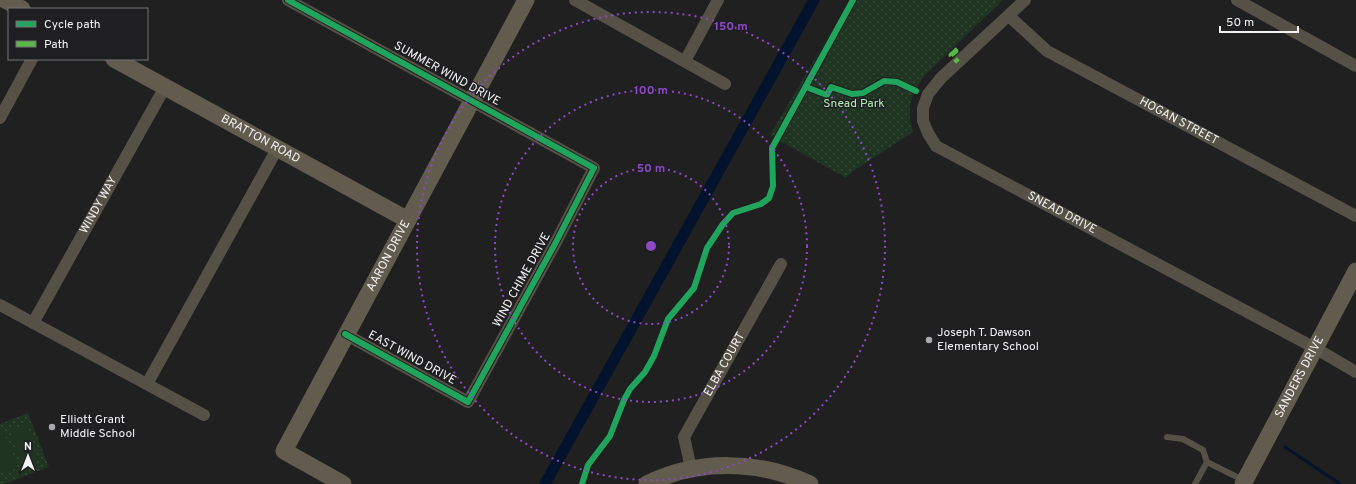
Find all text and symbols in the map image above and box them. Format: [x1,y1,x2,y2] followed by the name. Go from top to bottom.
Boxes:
[8,8,148,60] legend
[1220,8,1298,34] scale bar
[1226,15,1254,31] text: 50 m
[44,17,101,33] text: Cycle path
[714,19,748,35] text: 150 m
[44,37,69,53] text: Path
[391,38,503,110] street label: SUMMER WIND DRIVE
[634,83,668,99] text: 100 m
[1136,94,1221,149] street label: HOGAN STREET
[823,96,885,112] park label: Snead Park
[218,111,303,167] street label: BRATTON ROAD
[637,161,665,177] text: 50 m
[76,173,122,237] street label: WINDY WAY
[1024,188,1099,238] street label: SNEAD DRIVE
[363,218,414,294] street label: AARON DRIVE
[489,230,555,330] street label: WIND CHIME DRIVE
[644,239,658,253] centre of rings
[937,325,1039,355] place label: Joseph T. Dawson Elementary School
[365,327,459,389] street label: EAST WIND DRIVE
[700,329,749,399] street label: ELBA COURT
[1271,333,1328,421] street label: SANDERS DRIVE
[924,335,934,345] marker: Joseph T. Dawson Elementary School
[60,412,135,442] place label: Elliott Grant Middle School
[47,422,57,432] marker: Elliott Grant Middle School
[8,436,48,476] north arrow
[24,440,32,454] text: N

